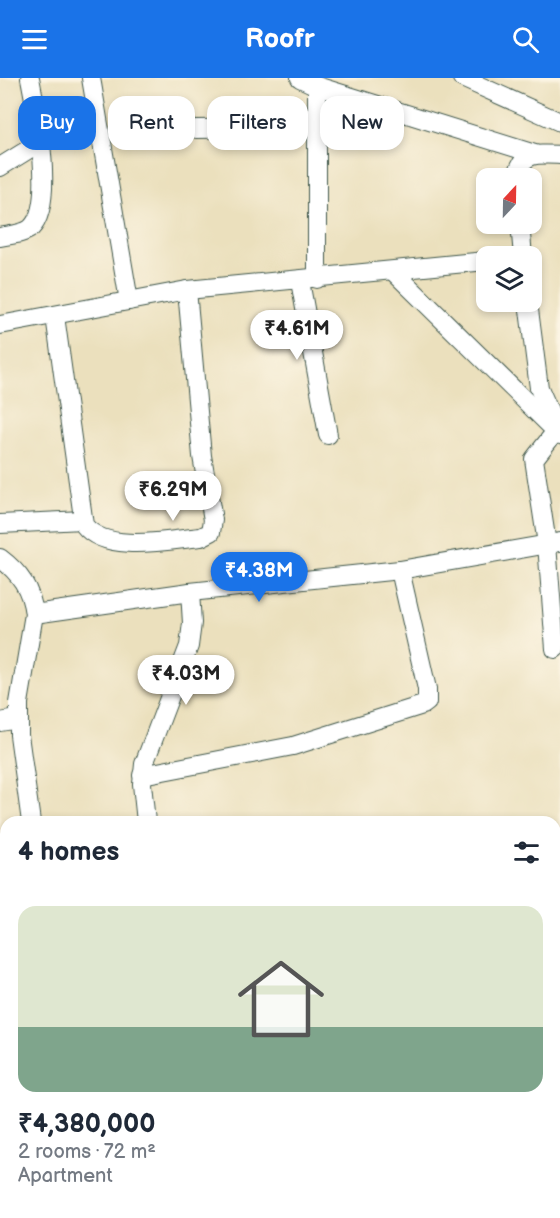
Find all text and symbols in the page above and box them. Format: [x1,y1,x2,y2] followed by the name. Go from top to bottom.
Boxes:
[18,23,51,56] icon: menu
[245,23,315,55] text: Roofr
[509,23,542,56] icon: search
[18,96,96,150] chip: Buy
[108,96,195,150] chip: Rent
[207,96,308,150] chip: Filters
[320,96,404,150] chip: New
[476,168,542,234] north arrow
[476,168,542,312] map controls
[476,246,542,312] button: layers
[248,310,346,361] pin: ₹4.61M
[264,317,330,341] text: ₹4.61M
[124,471,222,522] pin: ₹6.29M
[139,478,207,502] text: ₹6.29M
[210,552,308,603] pin: ₹4.38M
[225,559,293,583] text: ₹4.38M
[137,655,235,706] pin: ₹4.03M
[152,662,221,686] text: ₹4.03M
[510,836,543,869] icon: filters
[18,837,119,868] text: 4 homes
[227,945,335,1053] icon: home
[18,1109,155,1140] text: ₹4,380,000
[18,1140,156,1164] text: 2 rooms · 72 m²
[18,1164,113,1188] text: Apartment

